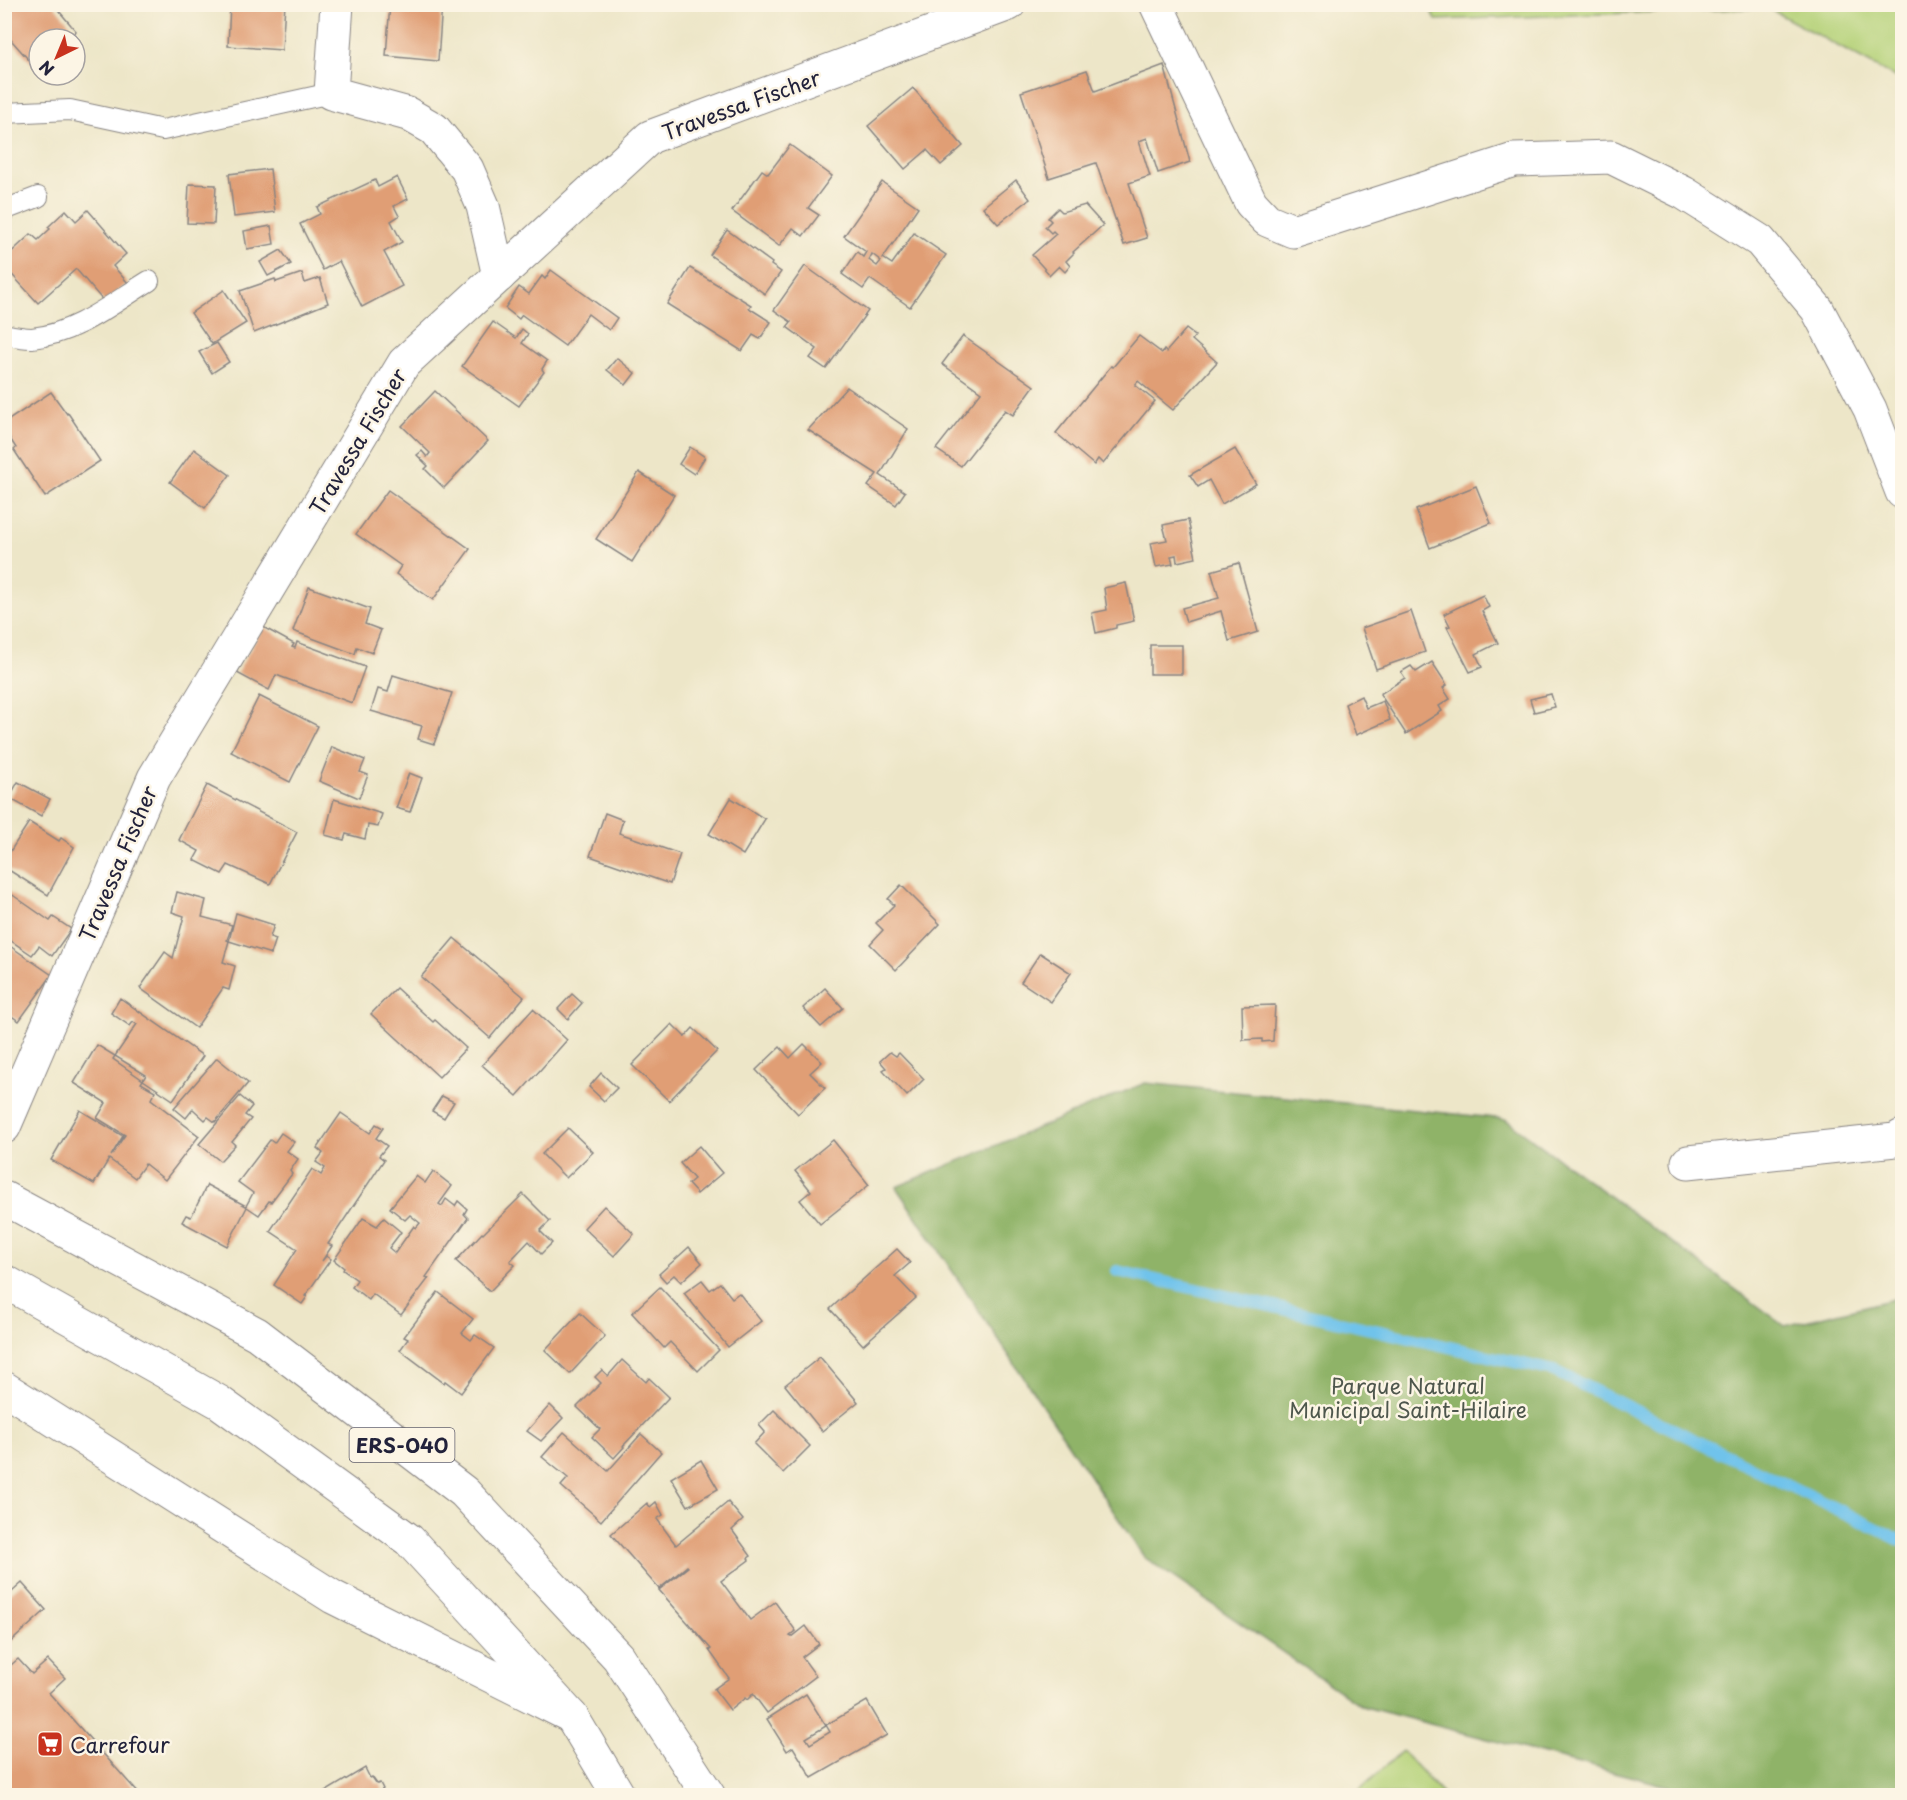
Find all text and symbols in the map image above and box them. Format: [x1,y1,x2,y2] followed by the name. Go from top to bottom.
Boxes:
[27,27,87,87] north arrow
[33,56,59,82] text: N
[657,60,825,148] street label: Travessa Fischer
[300,361,414,521] street label: Travessa Fischer
[70,780,164,946] street label: Travessa Fischer
[1289,1369,1527,1425] park label: Parque Natural Municipal Saint-Hilaire
[350,1428,454,1462] road number: ERS-040
[70,1728,170,1760] place label: Carrefour
[35,1729,65,1759] supermarket icon: Carrefour

